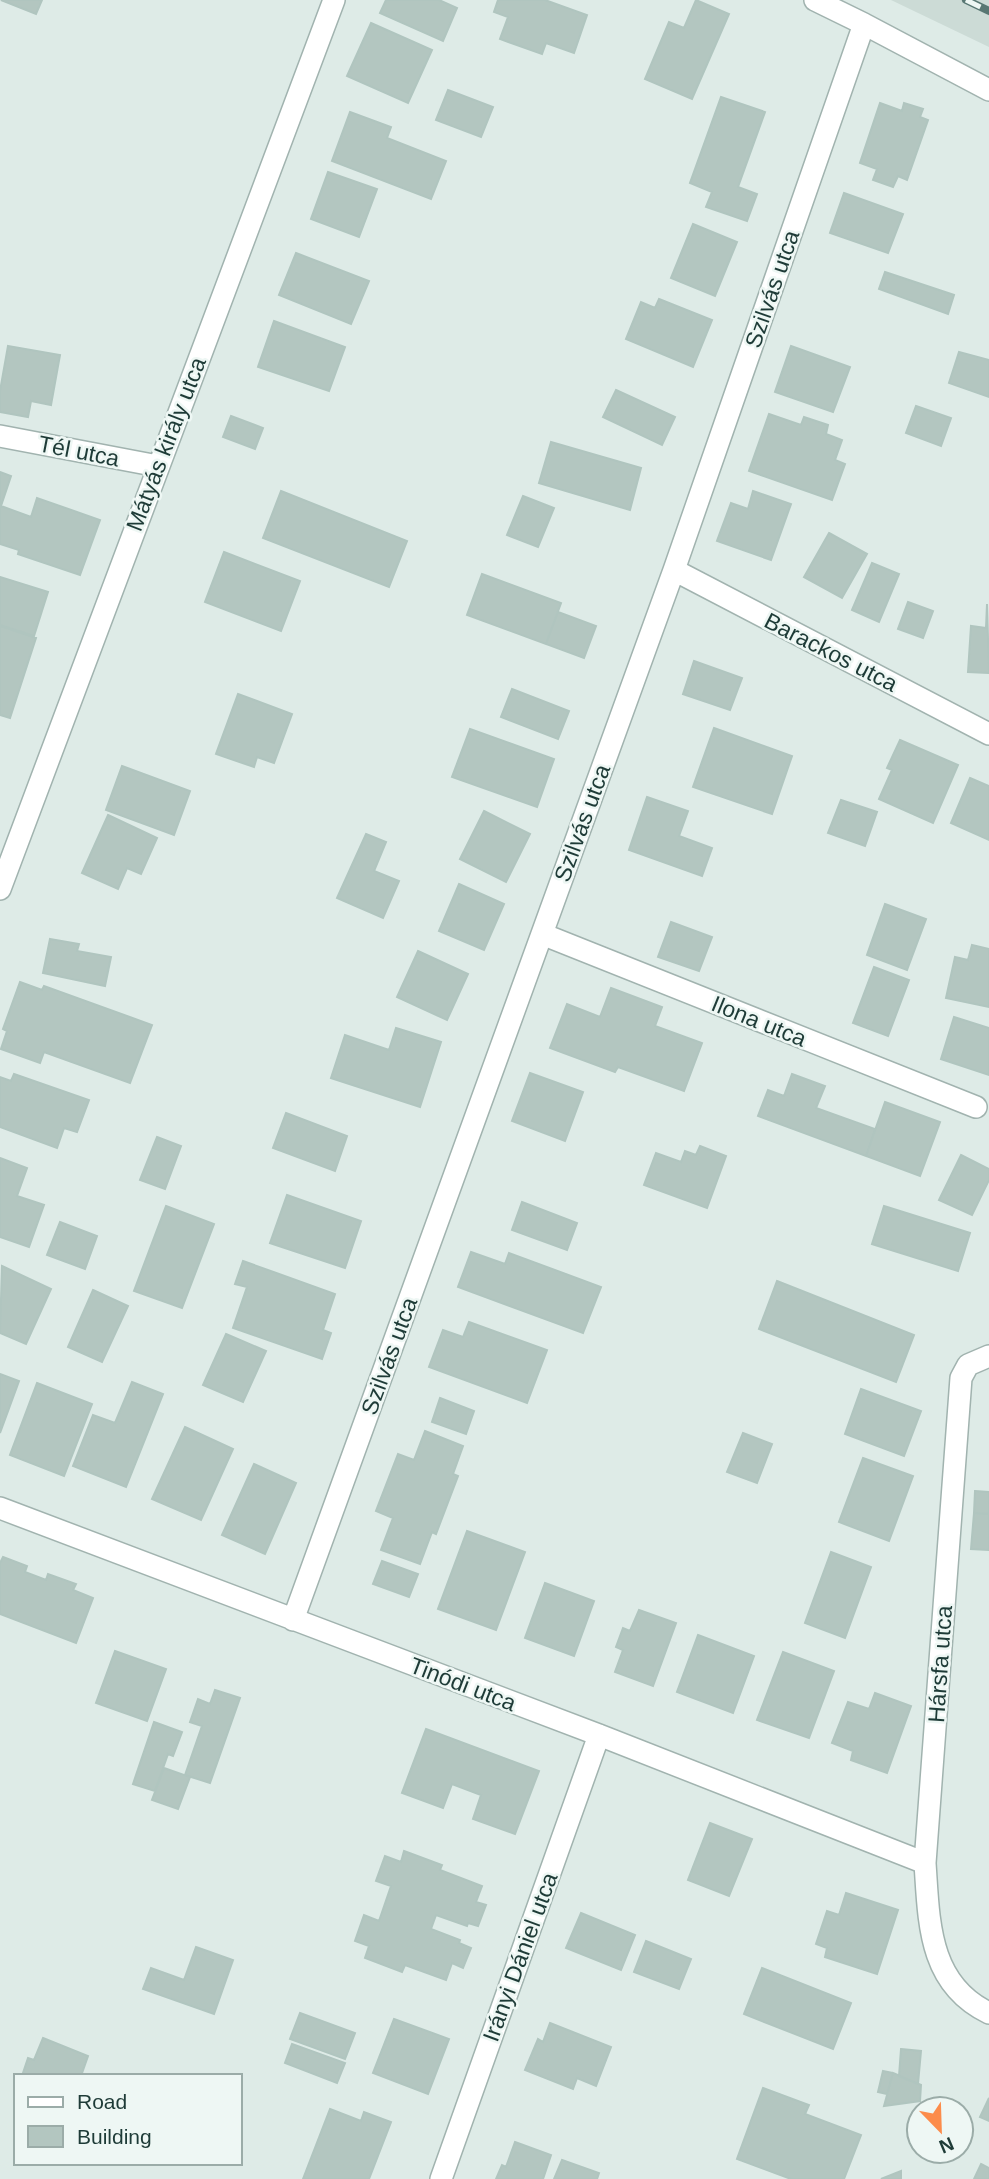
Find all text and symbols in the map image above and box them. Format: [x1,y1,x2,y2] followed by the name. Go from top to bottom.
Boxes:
[740,227,804,351] street label: Szilvás utca
[121,353,211,535] street label: Mátyás király utca
[36,430,122,472] street label: Tél utca
[760,607,902,697] street label: Barackos utca
[549,761,615,885] street label: Szilvás utca
[708,990,810,1052] street label: Ilona utca
[356,1294,422,1418] street label: Szilvás utca
[923,1604,957,1724] street label: Hársfa utca
[406,1652,520,1716] street label: Tinódi utca
[477,1869,563,2045] street label: Irányi Dániel utca
[14,2074,242,2165] legend
[77,2090,127,2113] text: Road
[905,2095,975,2165] north arrow
[77,2125,152,2148] text: Building
[936,2133,957,2158] text: N

